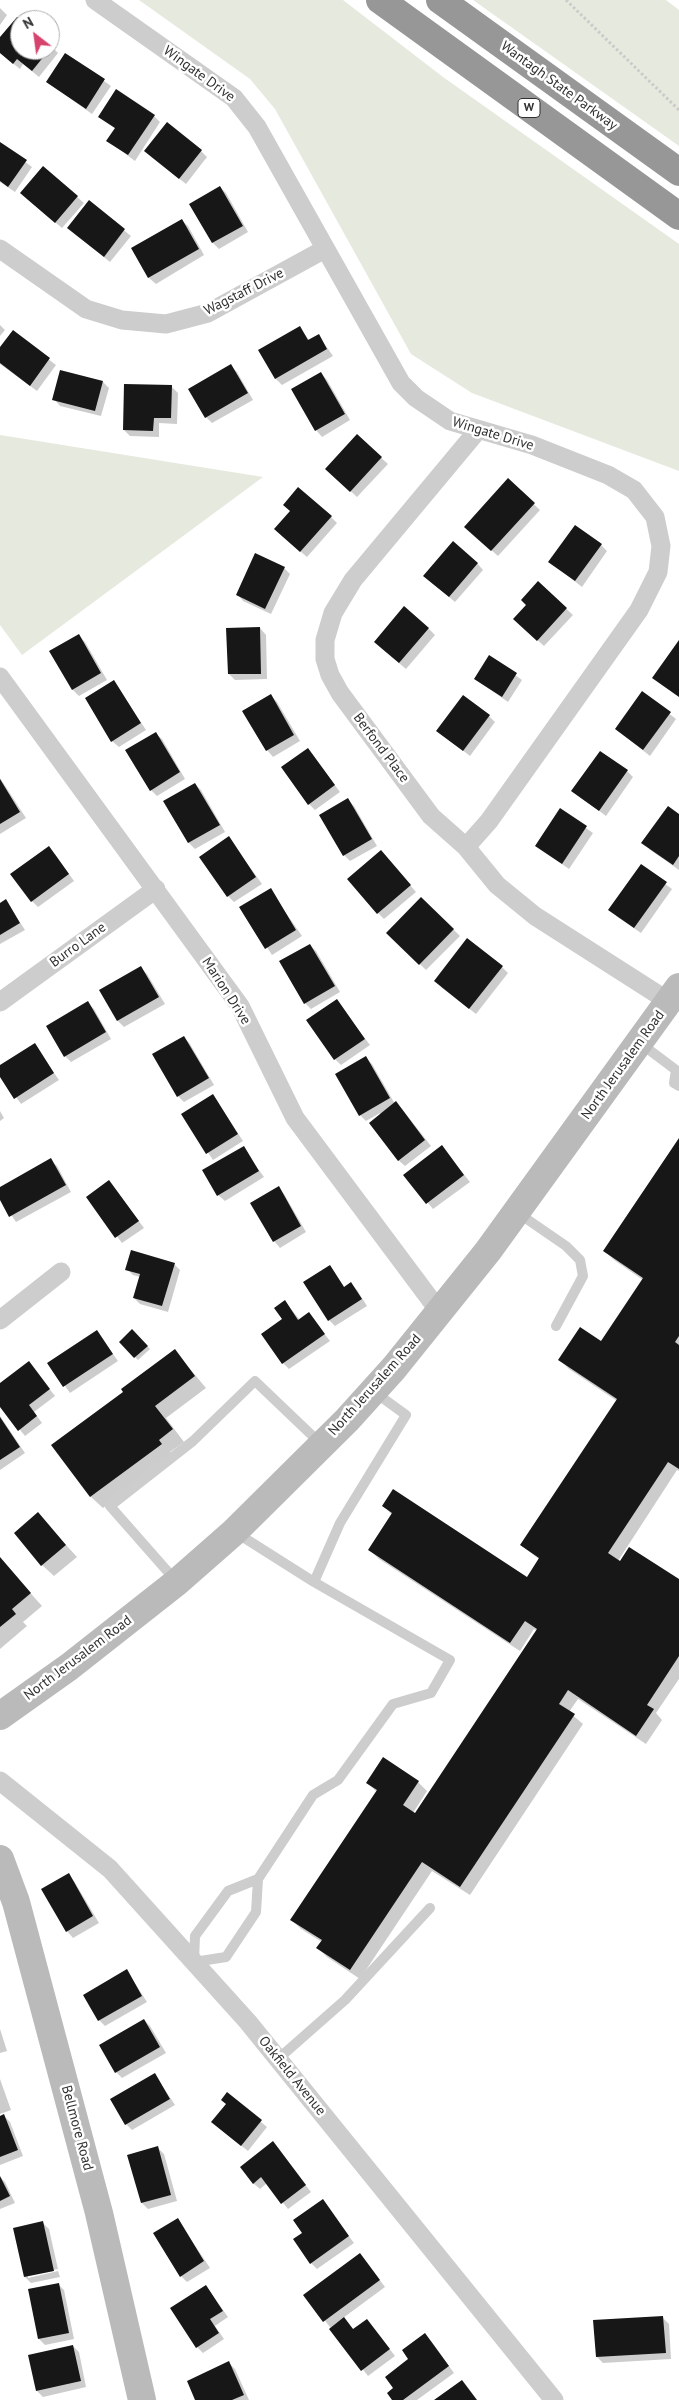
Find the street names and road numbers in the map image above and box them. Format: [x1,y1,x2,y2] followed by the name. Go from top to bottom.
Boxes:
[497,38,621,134] street label: Wantagh State Parkway
[160,42,238,106] street label: Wingate Drive
[518,99,540,118] road number: W
[201,265,287,319] street label: Wagstaff Drive
[450,414,536,454] street label: Wingate Drive
[349,710,413,786] street label: Berfond Place
[47,919,109,971] street label: Burro Lane
[198,954,254,1028] street label: Marion Drive
[578,1007,668,1123] street label: North Jerusalem Road
[325,1331,425,1439] street label: North Jerusalem Road
[21,1612,135,1704] street label: North Jerusalem Road
[255,2033,329,2119] street label: Oakfield Avenue
[58,2084,96,2172] street label: Bellmore Road

